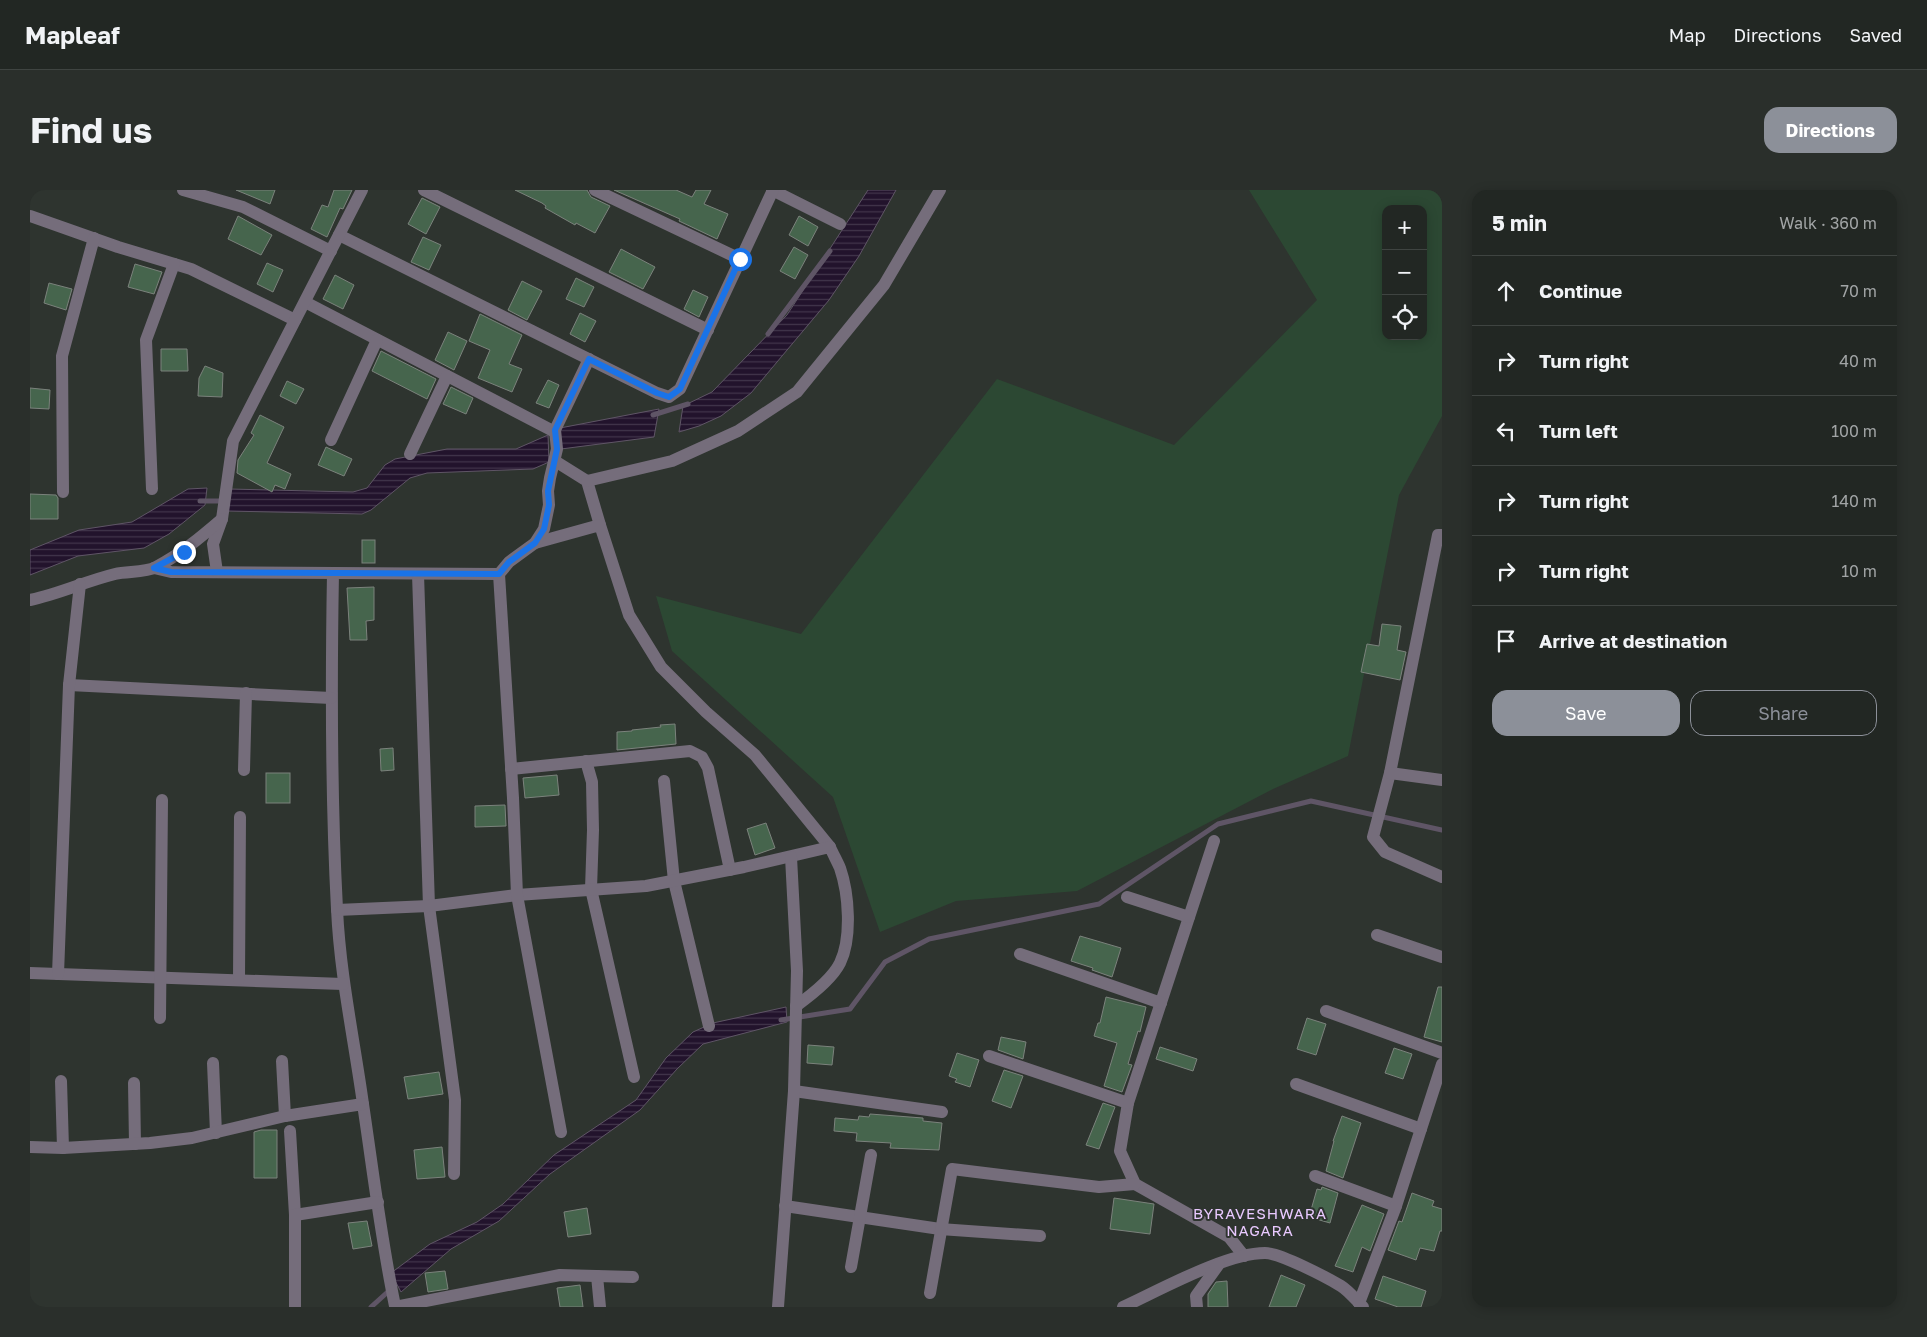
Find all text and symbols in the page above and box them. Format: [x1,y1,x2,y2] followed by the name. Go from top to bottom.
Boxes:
[25,20,120,49] text: Mapleaf
[1669,24,1705,46] text: Map
[1733,24,1821,46] text: Directions
[1849,24,1902,46] text: Saved
[1764,107,1897,153] button: Directions
[30,109,152,151] text: Find us
[1382,205,1427,340] map controls
[1382,205,1427,250] button: +
[1492,210,1547,236] text: 5 min
[1779,213,1877,233] text: Walk · 360 m
[729,248,752,271] route start
[1382,250,1427,295] button: −
[1492,277,1520,305] icon: ahead
[1539,279,1622,302] text: Continue
[1840,281,1877,301] text: 70 m
[1382,295,1427,340] button: locate
[1492,347,1520,375] icon: right
[1539,349,1629,372] text: Turn right
[1839,351,1877,371] text: 40 m
[1492,417,1520,445] icon: left
[1539,419,1618,442] text: Turn left
[1831,421,1877,441] text: 100 m
[1492,487,1520,515] icon: right
[1539,489,1629,512] text: Turn right
[1831,491,1877,511] text: 140 m
[173,541,196,564] route end
[1492,557,1520,585] icon: right
[1539,559,1629,582] text: Turn right
[1841,561,1877,581] text: 10 m
[1492,627,1520,655] icon: arrive
[1539,629,1727,652] text: Arrive at destination
[1492,690,1680,736] button: Save
[1690,690,1877,736] button: Share
[1193,1204,1327,1239] district label: BYRAVESHWARA NAGARA

